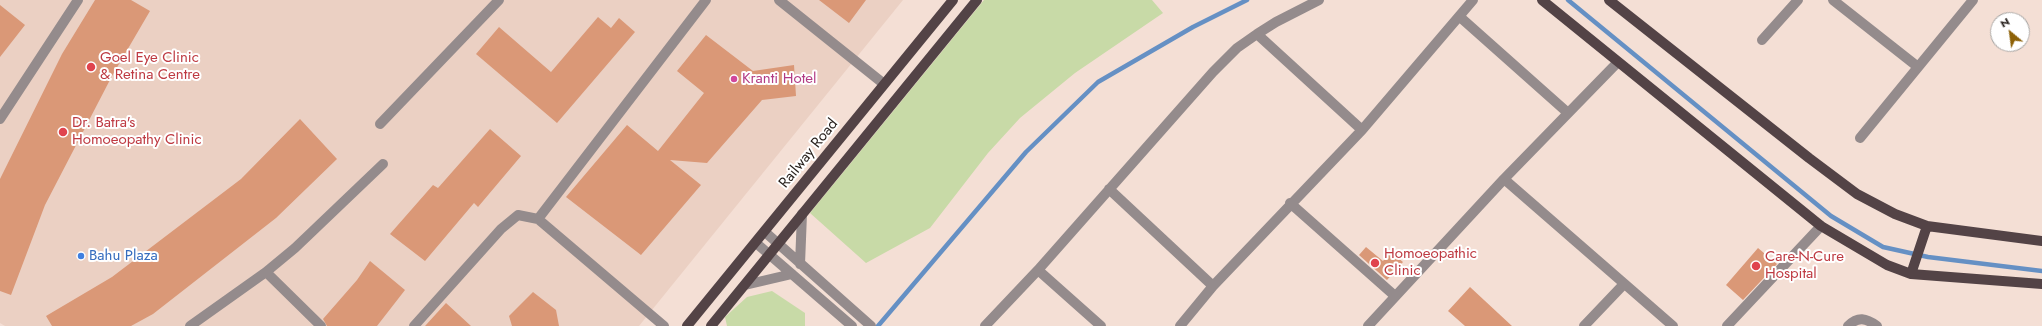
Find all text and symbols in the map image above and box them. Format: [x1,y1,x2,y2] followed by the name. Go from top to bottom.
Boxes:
[1990,12,2030,52] north arrow
[1997,13,2012,31] text: N
[100,49,200,84] place label: Goel Eye Clinic & Retina Centre
[85,61,97,73] marker: Goel Eye Clinic & Retina Centre
[742,70,816,88] place label: Kranti Hotel
[729,74,739,84] marker: Kranti Hotel
[72,114,202,149] place label: Dr. Batra's Homoeopathy Clinic
[776,116,842,192] street label: Railway Road
[57,126,69,138] marker: Dr. Batra's Homoeopathy Clinic
[1384,245,1477,280] place label: Homoeopathic Clinic
[89,247,158,265] place label: Bahu Plaza
[1765,248,1844,283] place label: Care-N-Cure Hospital
[76,251,86,261] marker: Bahu Plaza
[1369,257,1381,269] marker: Homoeopathic Clinic
[1750,260,1762,272] marker: Care-N-Cure Hospital

